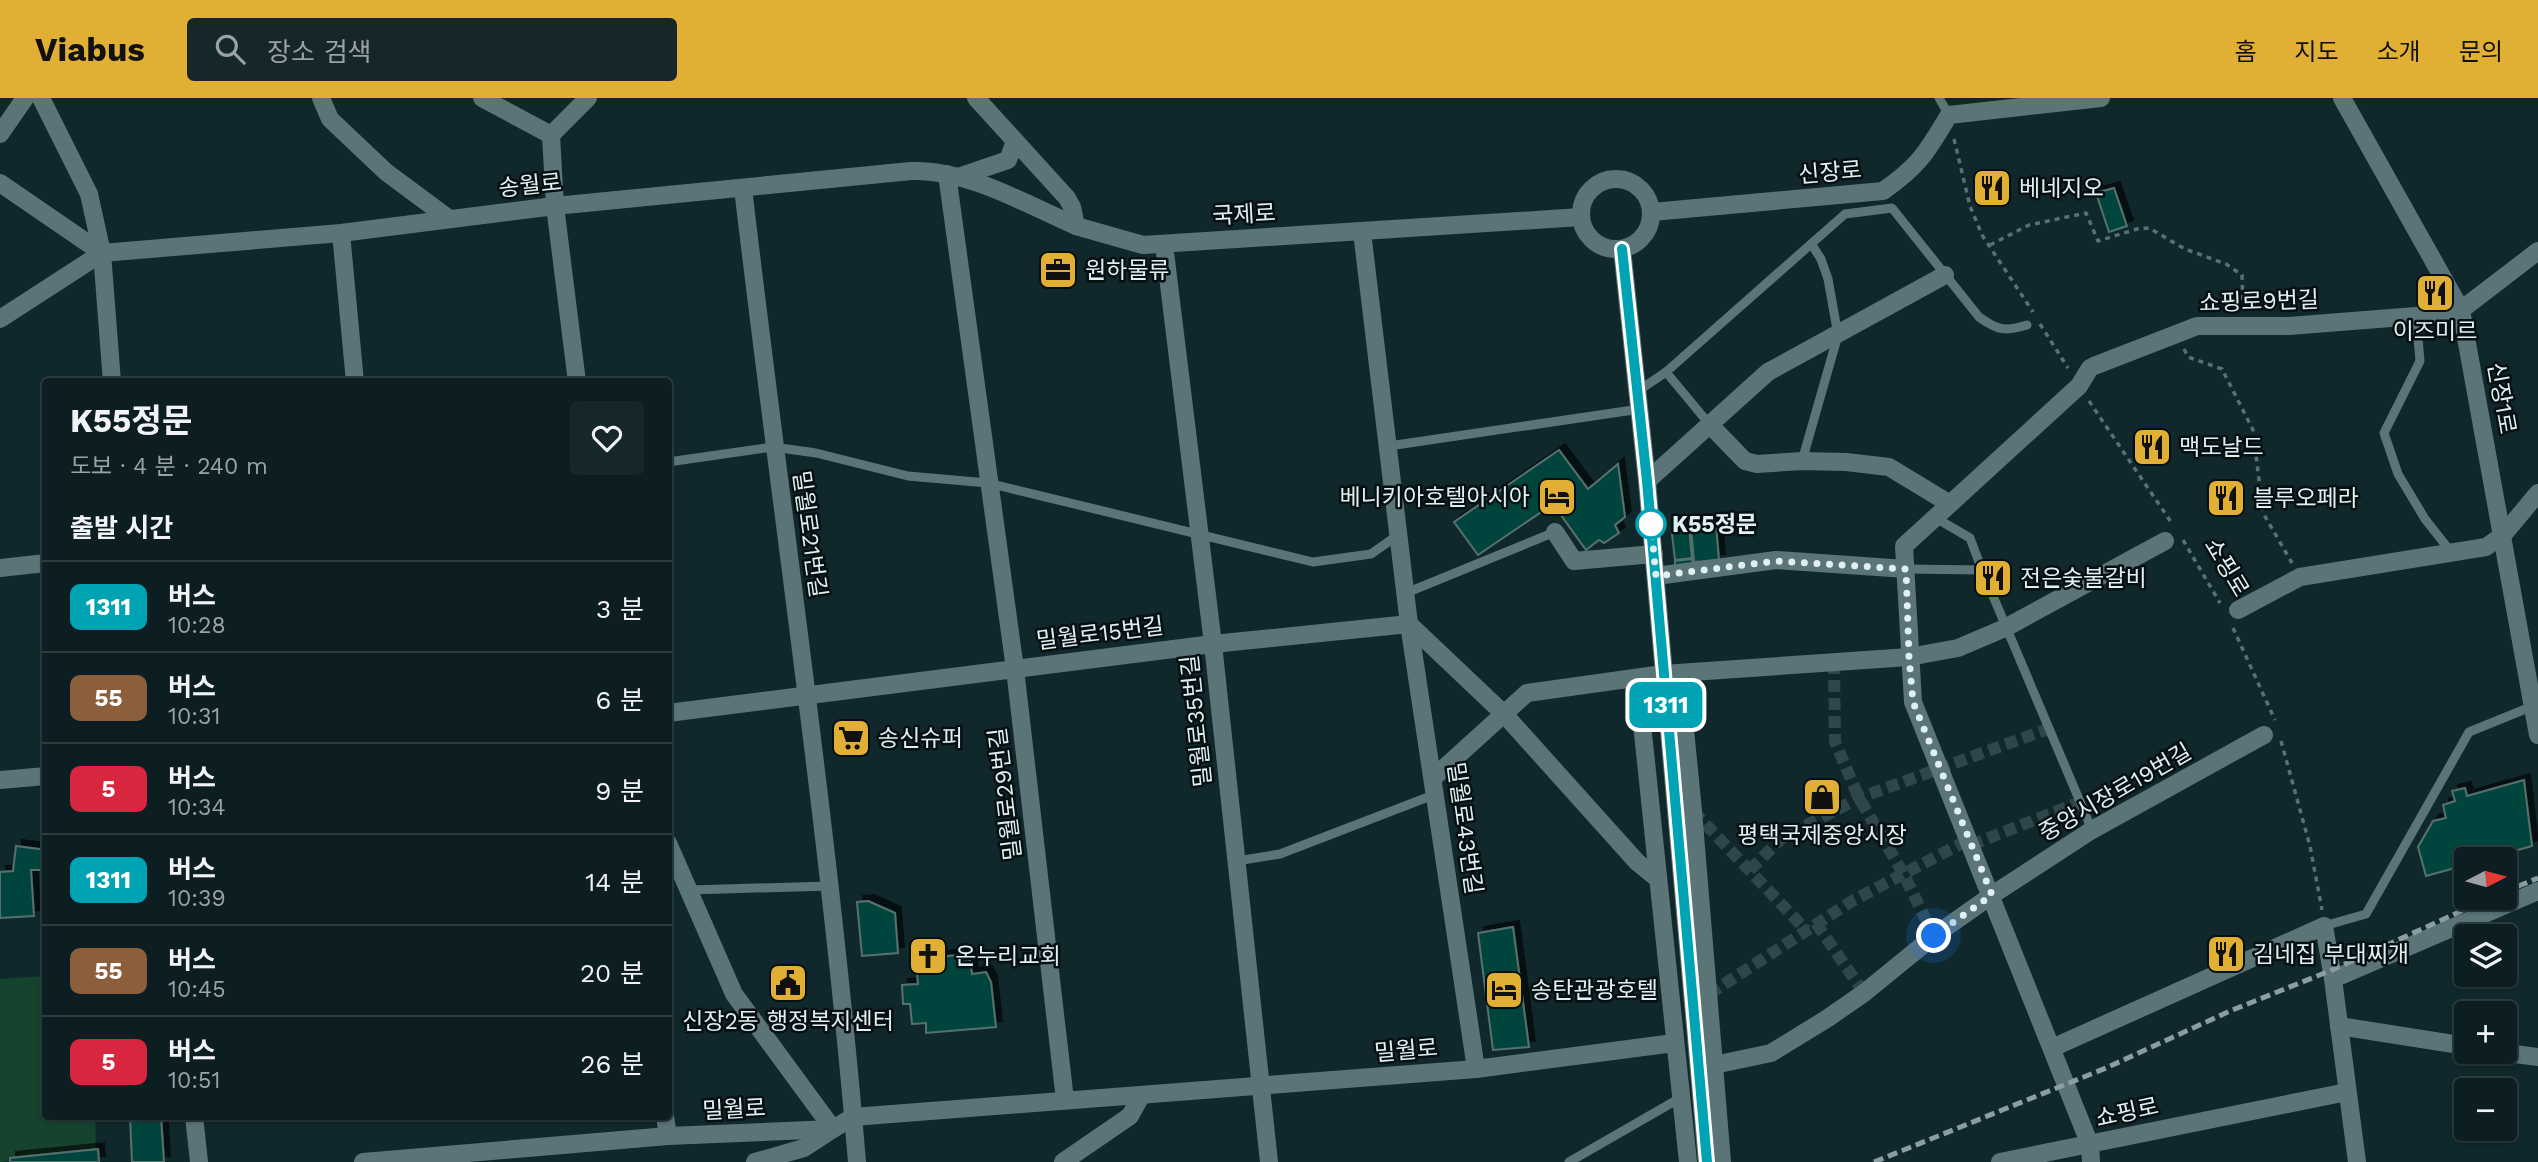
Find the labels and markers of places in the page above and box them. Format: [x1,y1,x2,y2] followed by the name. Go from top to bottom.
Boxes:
[1971,167,2013,209] restaurant icon: 베네지오
[2019,175,2104,202] place label: 베네지오
[1037,249,1079,291] office icon: 원하물류
[1085,257,1170,284] place label: 원하물류
[2414,272,2456,314] restaurant icon: 이즈미르
[2393,318,2477,345] place label: 이즈미르
[2131,426,2173,468] restaurant icon: 맥도날드
[2179,434,2264,461] place label: 맥도날드
[1536,476,1578,518] hotel icon: 베니키아호텔아시아
[2205,477,2247,519] restaurant icon: 블루오페라
[1340,484,1530,511] place label: 베니키아호텔아시아
[2253,485,2359,512] place label: 블루오페라
[1636,509,1666,539] marker: K55정문
[1672,511,1757,538] place label: K55정문
[1972,557,2014,599] restaurant icon: 전은숮불갈비
[2020,565,2147,592] place label: 전은숮불갈비
[830,717,872,759] supermarket icon: 송신슈퍼
[878,725,963,752] place label: 송신슈퍼
[1801,776,1843,818] shop icon: 평택국제중앙시장
[1737,822,1907,849] place label: 평택국제중앙시장
[2205,933,2247,975] restaurant icon: 김네집 부대찌개
[907,935,949,977] church icon: 온누리교회
[2253,941,2409,968] place label: 김네집 부대찌개
[955,943,1061,970] place label: 온누리교회
[767,962,809,1004] public building icon: 신장2동 행정복지센터
[1483,969,1525,1011] hotel icon: 송탄관광호텔
[1531,977,1658,1004] place label: 송탄관광호텔
[682,1008,894,1035] place label: 신장2동 행정복지센터

